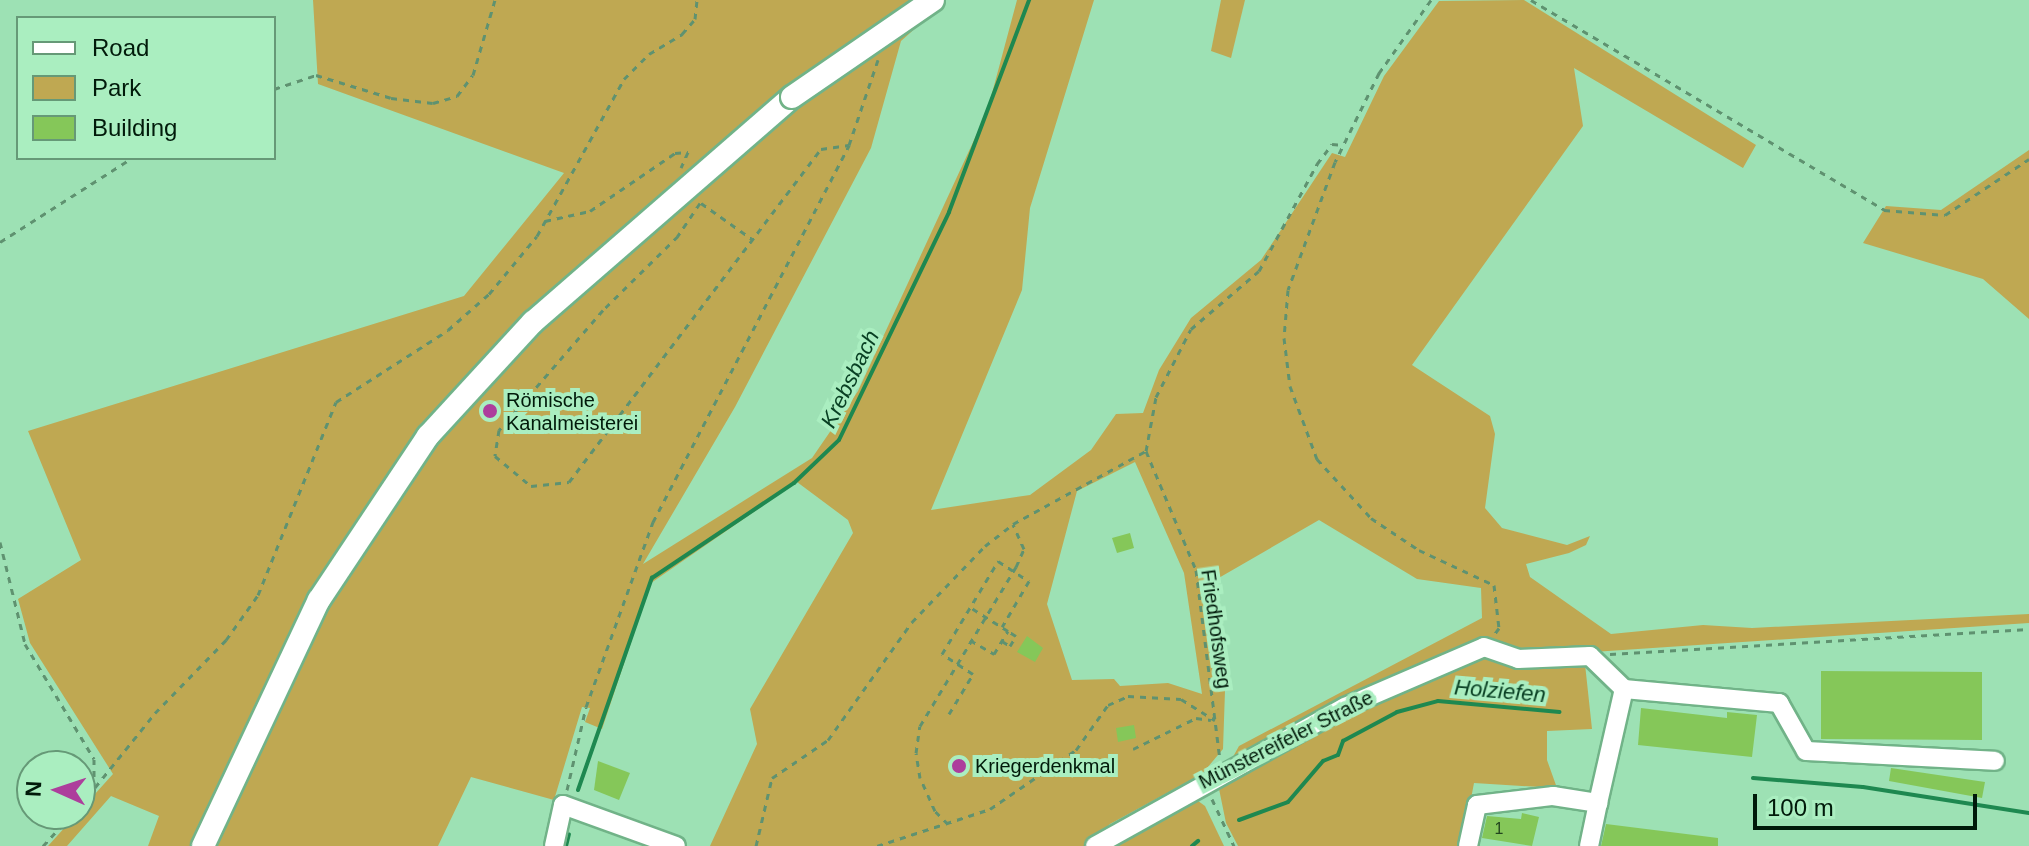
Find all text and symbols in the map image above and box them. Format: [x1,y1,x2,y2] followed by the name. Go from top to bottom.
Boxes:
[16,16,276,160] legend
[92,34,149,61] text: Road
[92,74,141,101] text: Park
[92,114,177,141] text: Building
[815,326,885,432] water label: Krebsbach
[506,388,638,435] place label: Römische Kanalmeisterei
[481,402,499,420] marker: Römische Kanalmeisterei
[1196,568,1236,690] street label: Friedhofsweg
[1453,674,1547,708] water label: Holziefen
[1195,686,1377,794] street label: Münstereifeler Straße
[16,750,96,830] north arrow
[975,754,1115,778] place label: Kriegerdenkmal
[950,757,968,775] marker: Kriegerdenkmal
[1757,778,1981,828] scale bar
[21,780,46,797] text: N
[1767,794,1834,821] text: 100 m
[1495,819,1503,839] house number: 1

